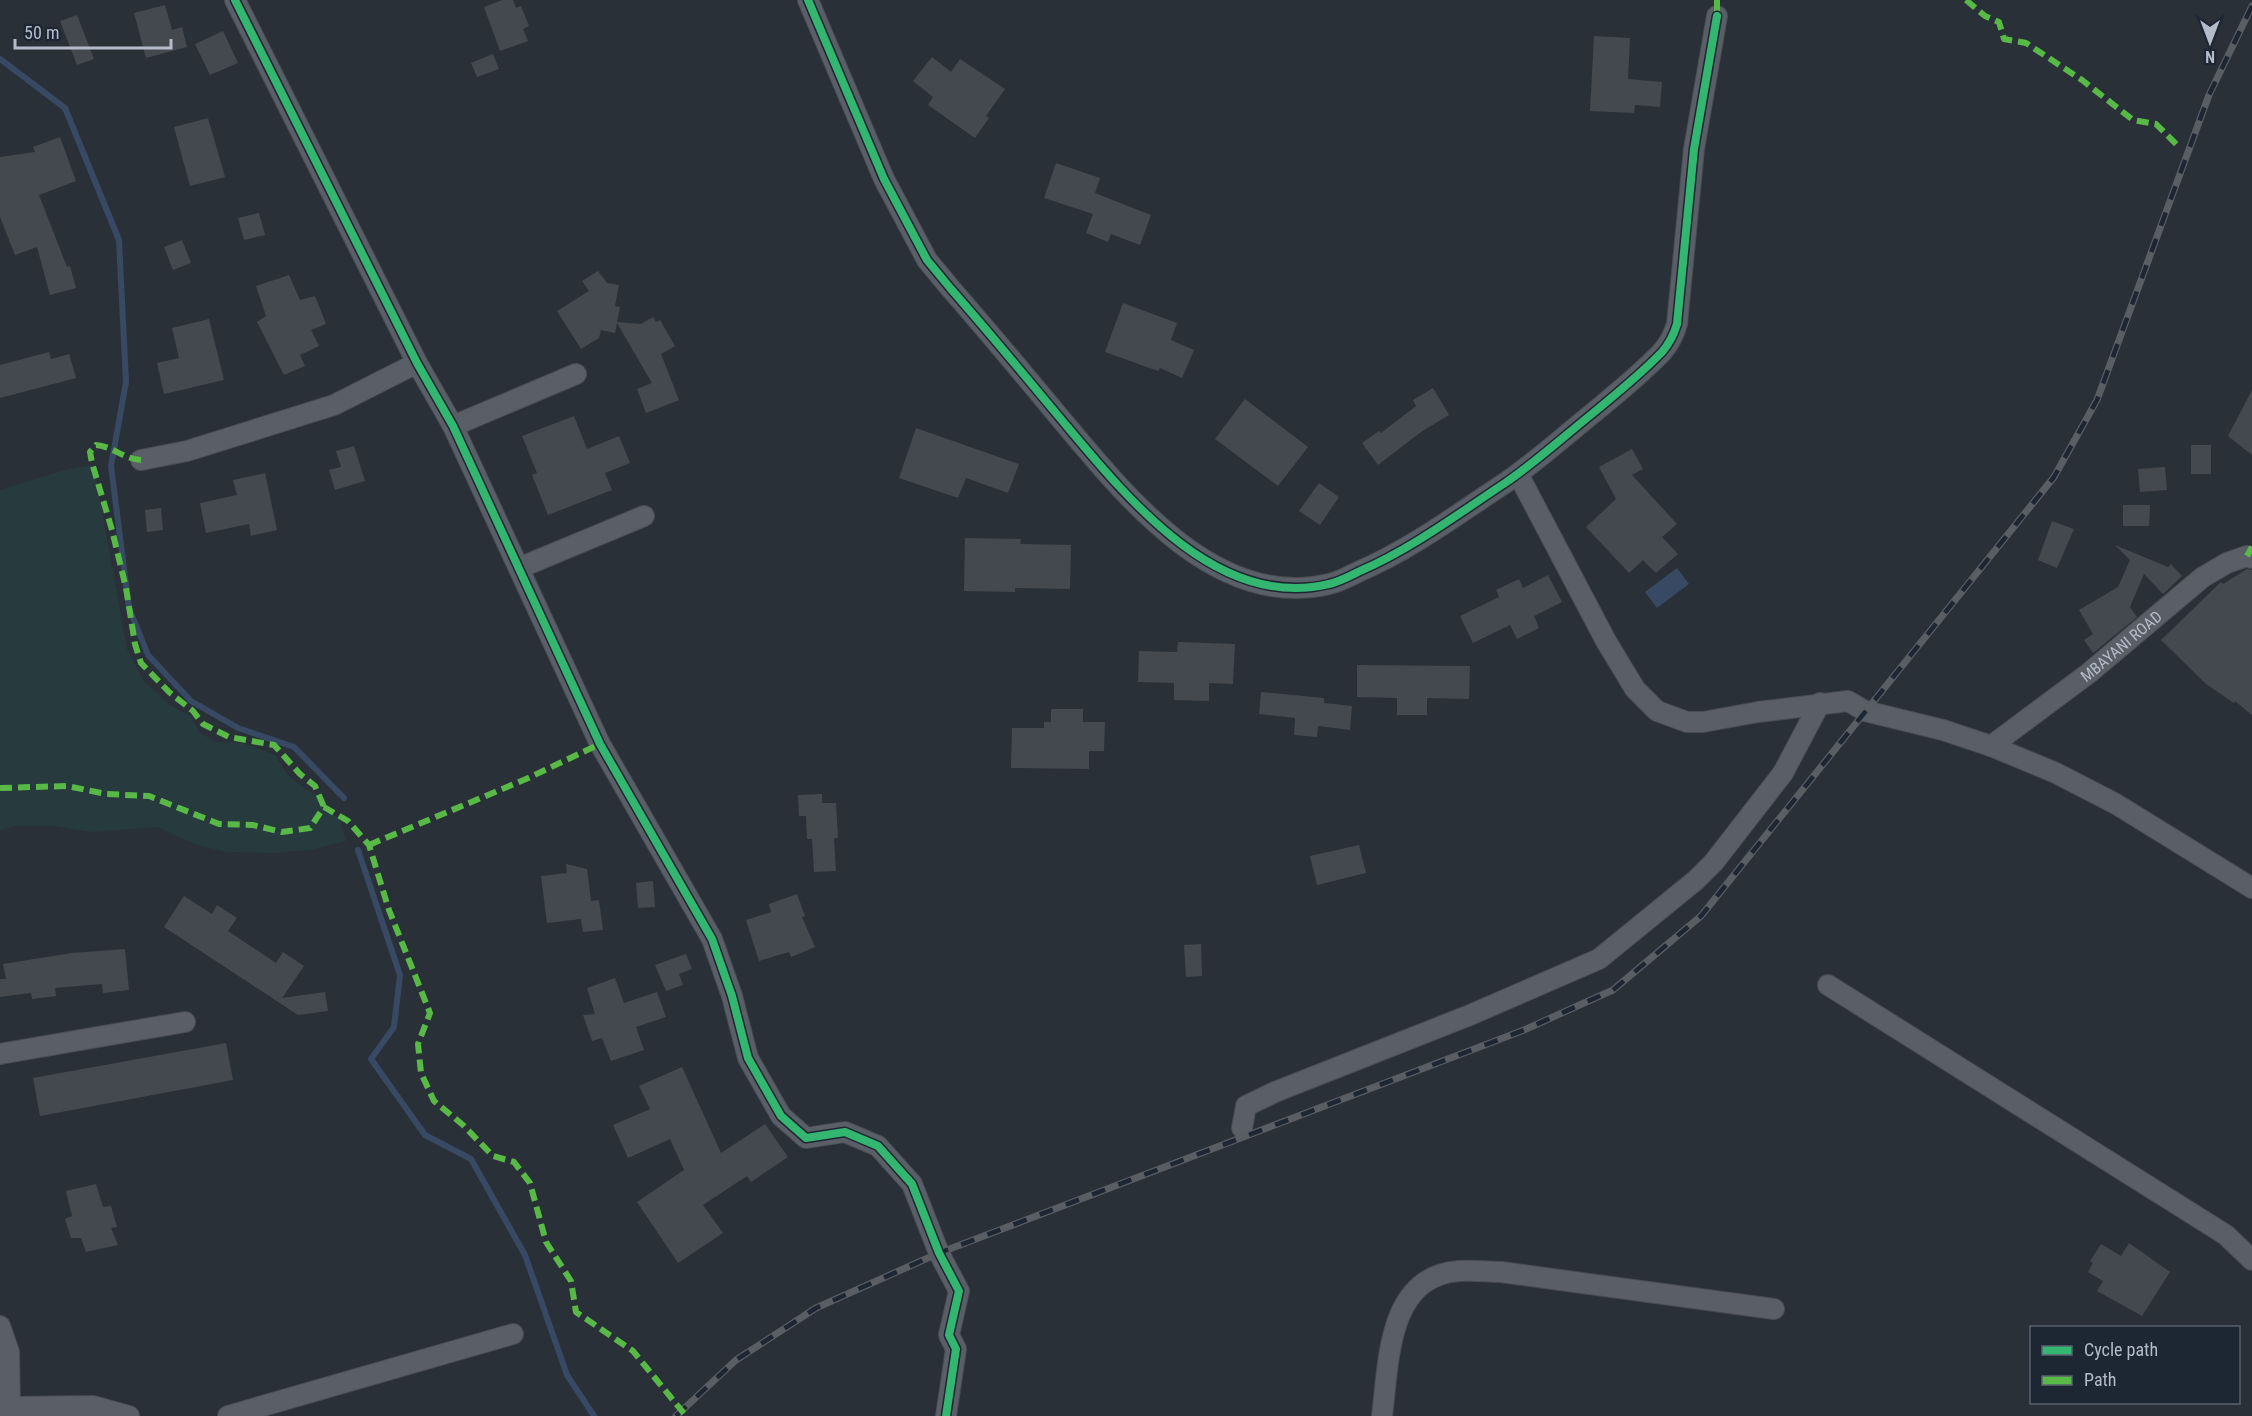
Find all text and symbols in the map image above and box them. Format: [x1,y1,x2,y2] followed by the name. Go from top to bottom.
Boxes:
[15,12,171,50] scale bar
[2180,12,2240,72] north arrow
[24,22,59,43] text: 50 m
[2205,47,2215,66] text: N
[2077,607,2166,686] street label: MBAYANI ROAD
[2030,1326,2240,1404] legend
[2084,1339,2158,1360] text: Cycle path
[2084,1369,2117,1390] text: Path

